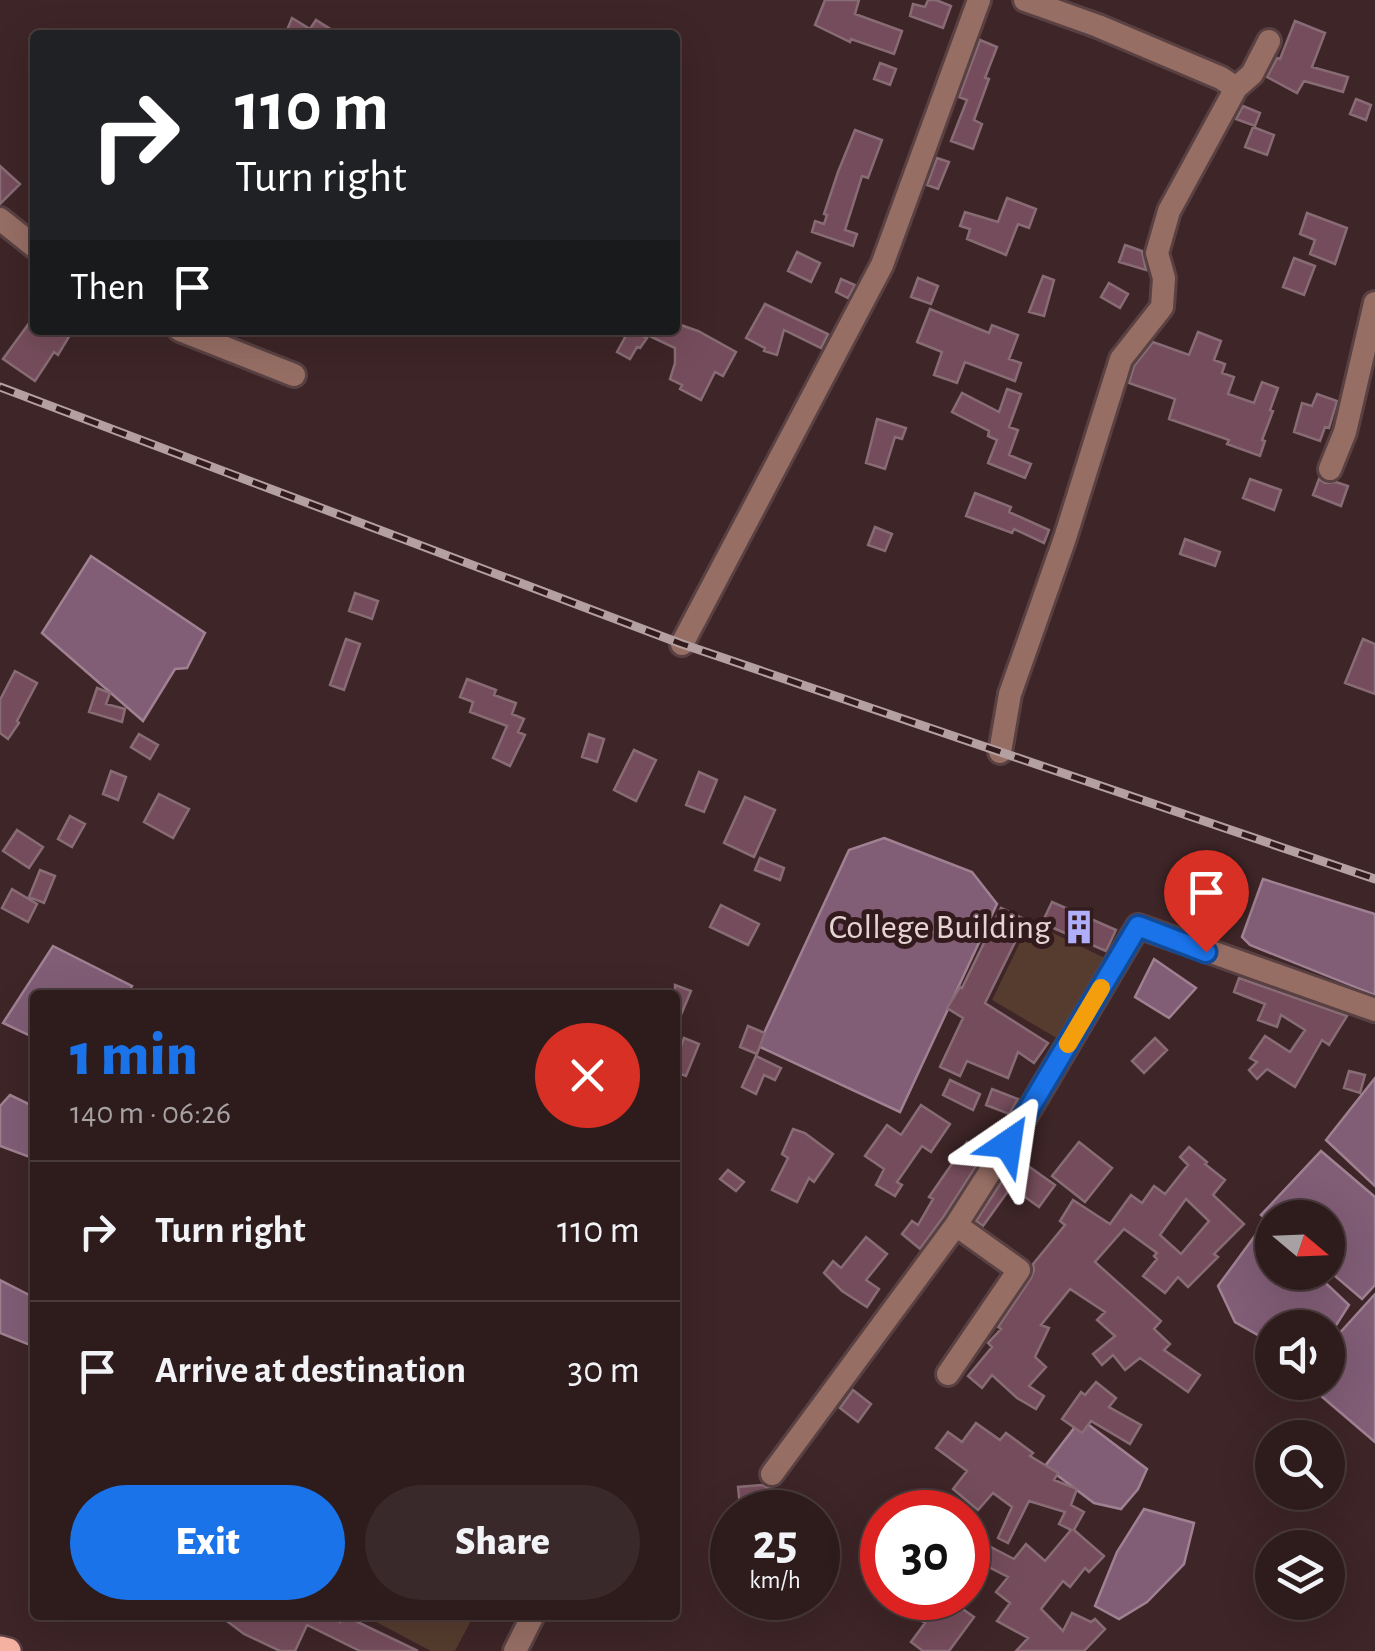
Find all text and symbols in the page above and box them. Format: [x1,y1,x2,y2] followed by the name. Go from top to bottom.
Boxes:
[70,70,200,200] icon: right
[235,73,389,143] text: 110 m
[235,155,407,200] text: Turn right
[165,260,220,315] icon: arrive
[70,269,145,307] text: Then
[1164,850,1249,953] pin
[1179,865,1234,920] icon: arrive
[1060,908,1098,946] building icon: College Building
[829,910,1051,945] place label: College Building
[535,1023,640,1128] button: close
[70,1026,198,1086] text: 1 min
[956,1092,1060,1196] position arrow
[70,1097,231,1129] text: 140 m · 06:26
[1255,1200,1345,1290] north arrow
[1255,1200,1345,1620] map controls
[70,1204,125,1259] icon: right
[155,1212,305,1250] text: Turn right
[557,1212,640,1250] text: 110 m
[1255,1310,1345,1400] button: sound
[70,1344,125,1399] icon: arrive
[155,1352,466,1390] text: Arrive at destination
[568,1352,640,1390] text: 30 m
[1255,1420,1345,1510] button: search
[70,1485,345,1600] button: Exit
[365,1485,640,1600] button: Share
[860,1490,990,1620] speed limit sign: 30
[752,1518,798,1568] text: 25
[1255,1530,1345,1620] button: layers
[749,1568,801,1593] text: km/h

